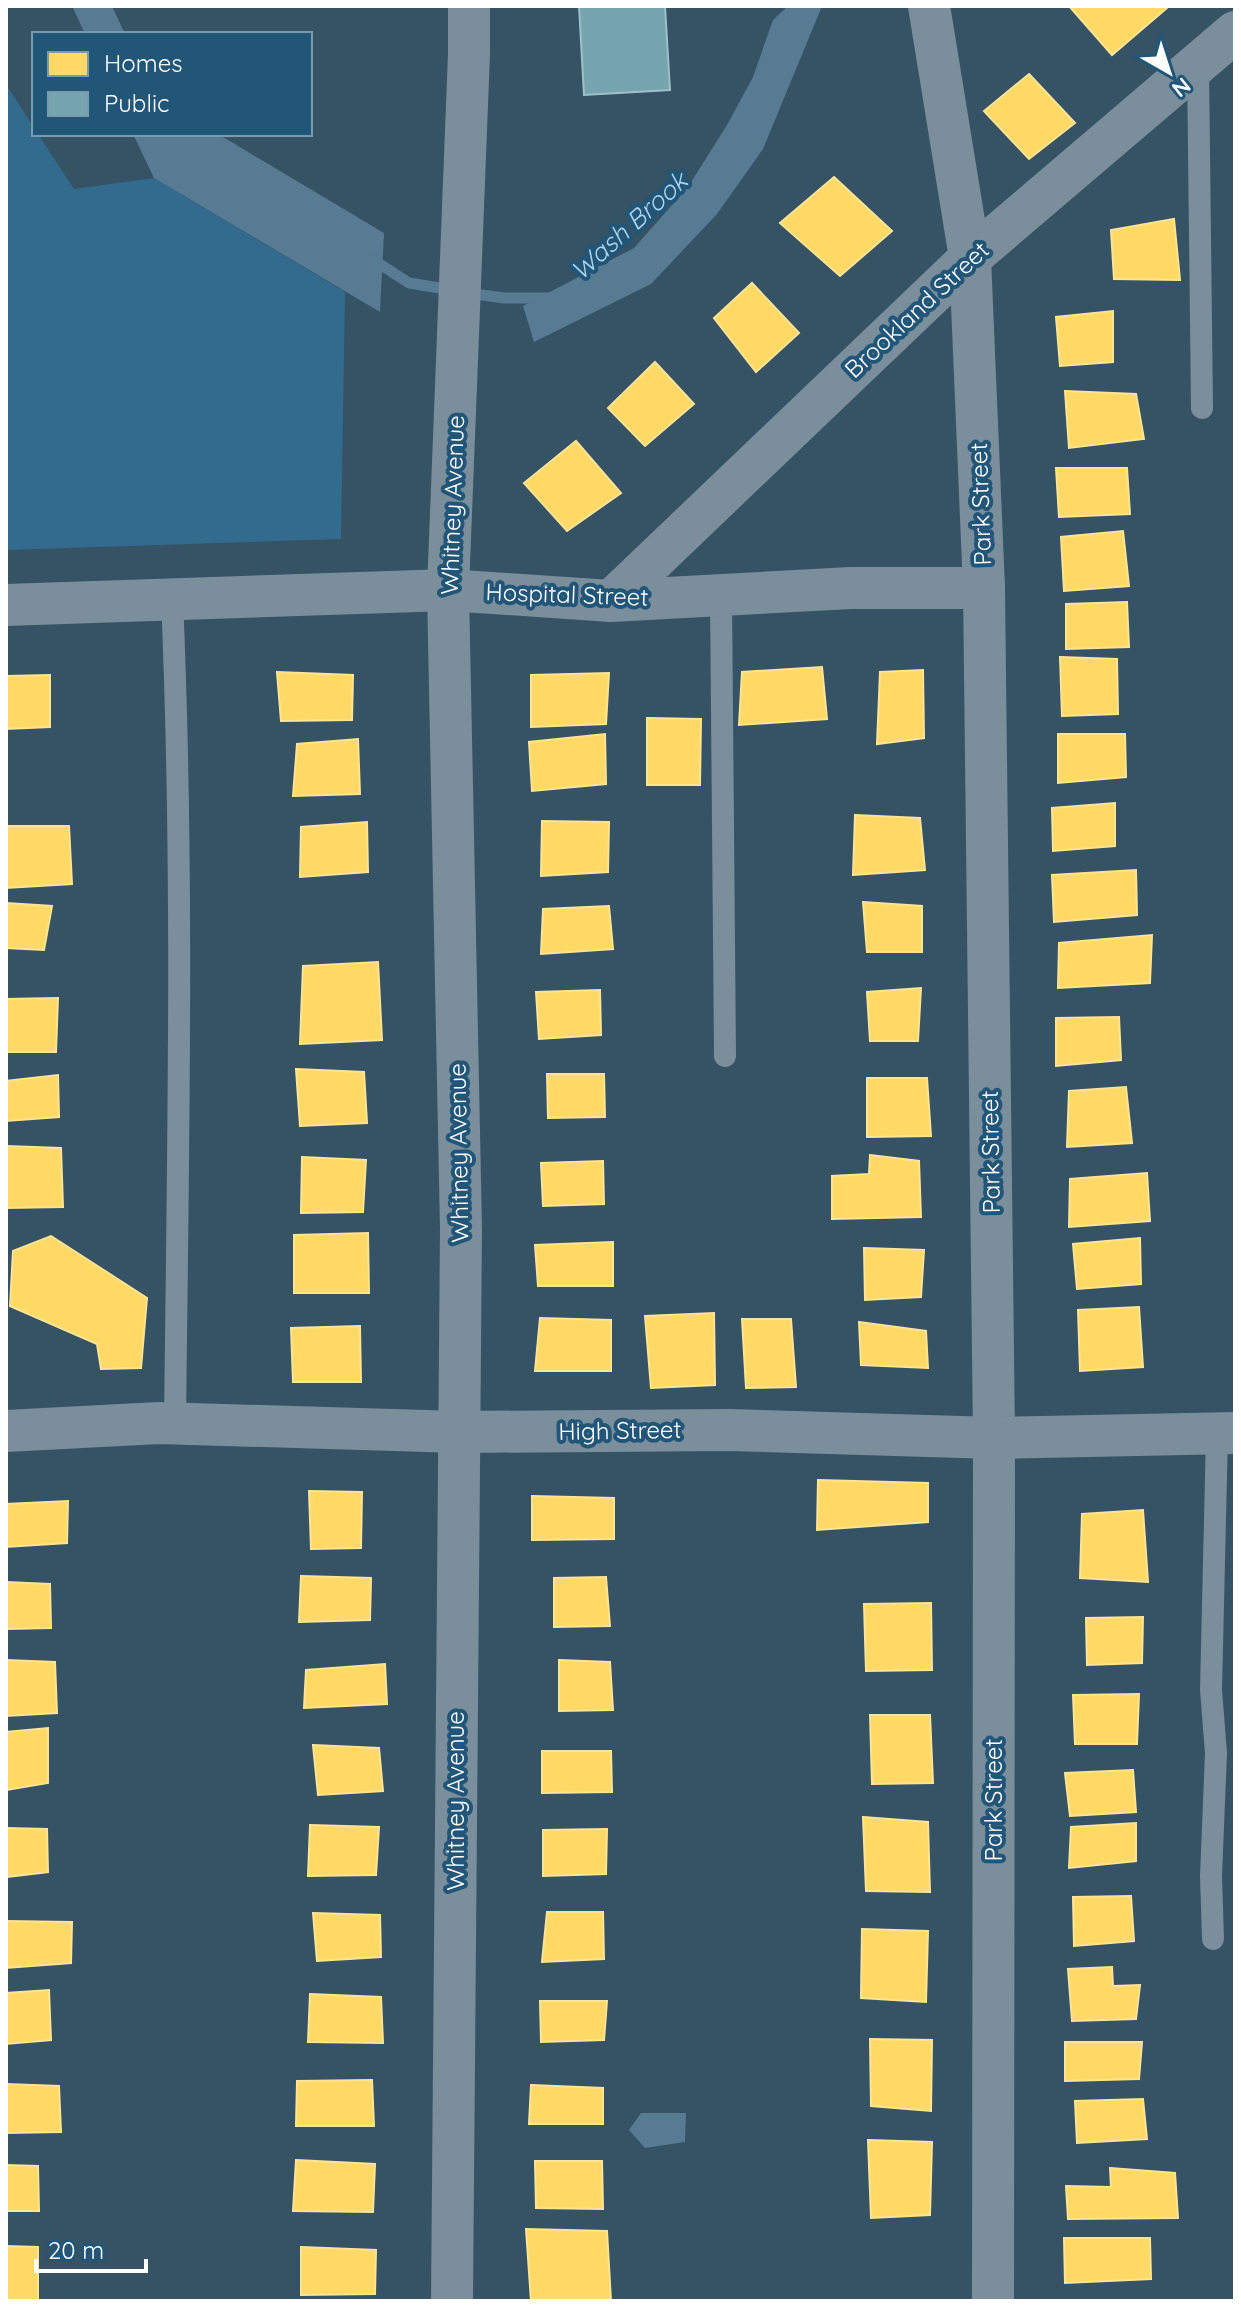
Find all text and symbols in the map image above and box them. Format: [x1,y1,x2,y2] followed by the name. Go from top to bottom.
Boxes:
[32,32,312,136] legend
[1129,32,1209,112] north arrow
[104,48,182,78] text: Homes
[1166,72,1197,104] text: N
[104,88,169,118] text: Public
[563,163,696,287] water label: Wash Brook
[838,235,995,384] street label: Brookland Street
[434,415,470,595] street label: Whitney Avenue
[963,442,997,566] street label: Park Street
[485,576,649,612] street label: Hospital Street
[441,1063,475,1243] street label: Whitney Avenue
[974,1090,1006,1214] street label: Park Street
[558,1414,682,1446] street label: High Street
[440,1711,470,1891] street label: Whitney Avenue
[978,1739,1008,1861] street label: Park Street
[36,2223,146,2273] scale bar
[48,2235,104,2265] text: 20 m

